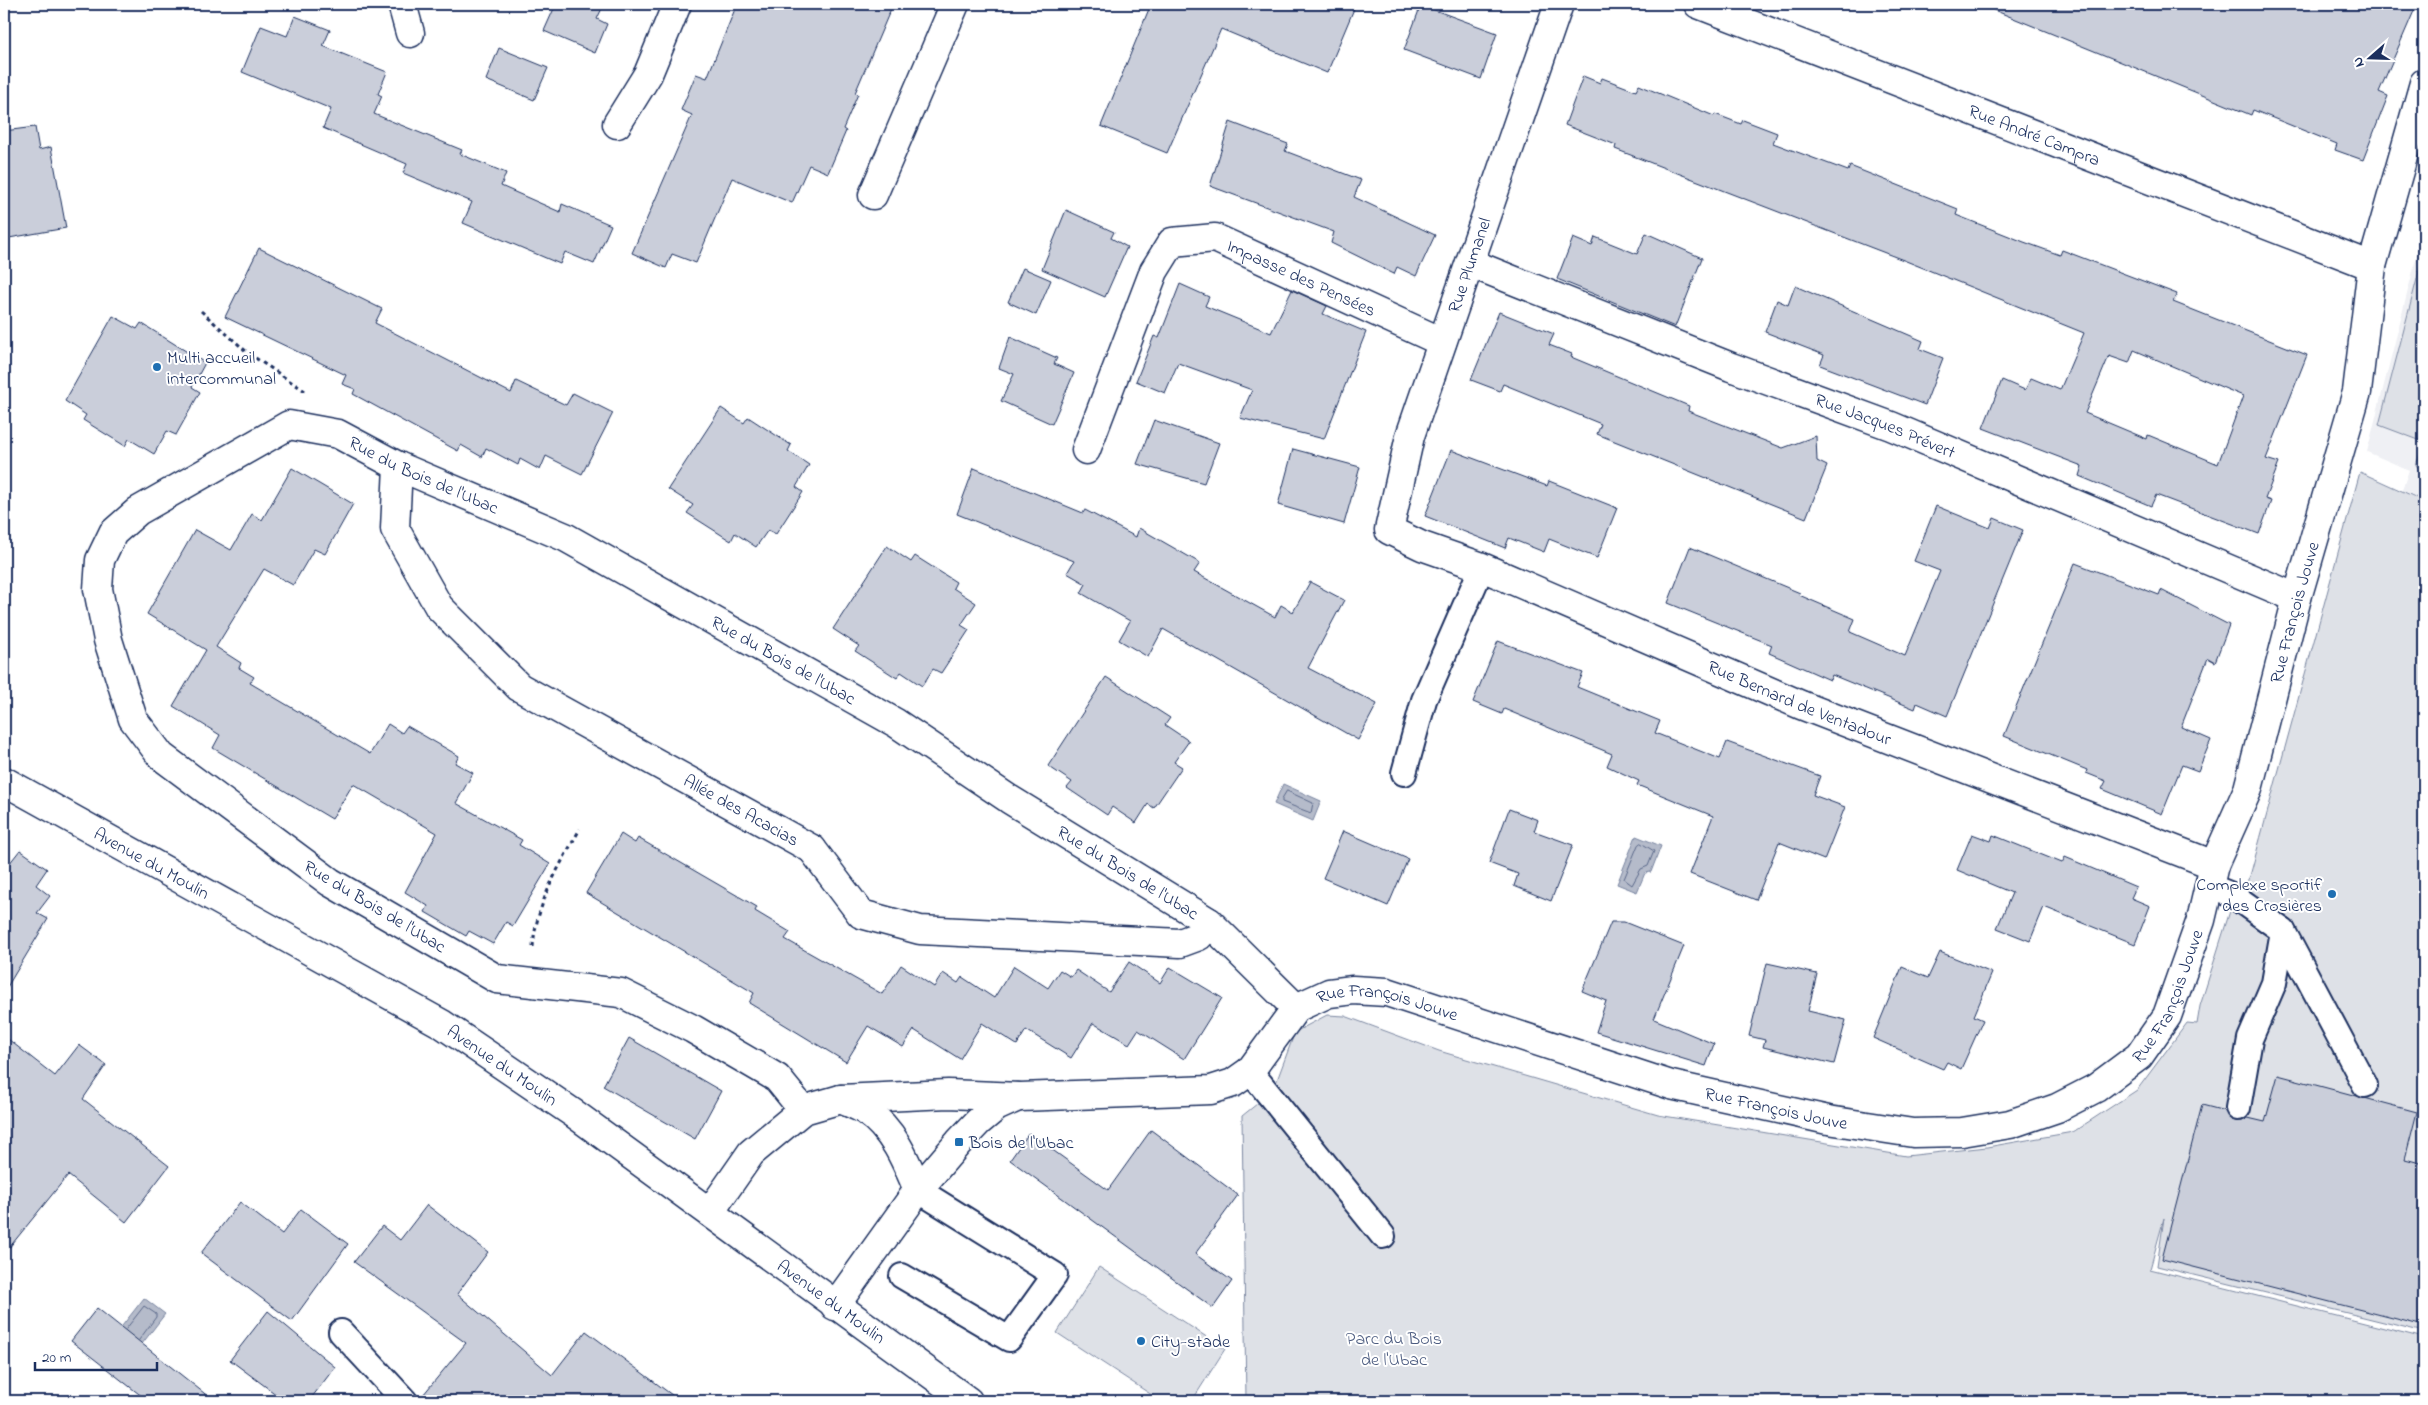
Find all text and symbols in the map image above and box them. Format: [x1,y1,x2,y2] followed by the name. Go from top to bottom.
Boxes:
[2346,32,2396,82] north arrow
[2348,54,2371,70] text: N
[1964,99,2104,174] street label: Rue André Campra
[1442,215,1499,317] street label: Rue Plumanel
[1222,234,1379,325] street label: Impasse des Pensées
[167,346,276,393] place label: Multi accueil intercommunal
[151,361,163,373] marker: Multi accueil intercommunal
[1811,388,1959,467] street label: Rue Jacques Prévert
[343,431,502,522] street label: Rue du Bois de l'Ubac
[2265,538,2328,686] street label: Rue François Jouve
[705,610,860,713] street label: Rue du Bois de l'Ubac
[1703,655,1895,754] street label: Rue Bernard de Ventadour
[678,769,803,854] street label: Allée des Acacias
[1051,820,1203,928] street label: Rue du Bois de l'Ubac
[88,822,214,907] street label: Avenue du Moulin
[298,855,450,961] street label: Rue du Bois de l'Ubac
[2196,873,2323,920] place label: Complexe sportif des Crosières
[2326,888,2338,900] marker: Complexe sportif des Crosières
[2128,926,2212,1071] street label: Rue François Jouve
[1313,979,1462,1030] street label: Rue François Jouve
[441,1020,562,1114] street label: Avenue du Moulin
[1702,1082,1850,1138] street label: Rue François Jouve
[968,1131,1074,1157] place label: Bois de l'Ubac
[953,1136,965,1148] marker: Bois de l'Ubac
[770,1254,890,1352] street label: Avenue du Moulin
[1346,1327,1442,1374] park label: Parc du Bois de l'Ubac
[1151,1330,1231,1356] place label: City-stade
[1135,1335,1147,1347] marker: City-stade
[35,1340,158,1372] scale bar
[42,1347,72,1369] text: 20 m

